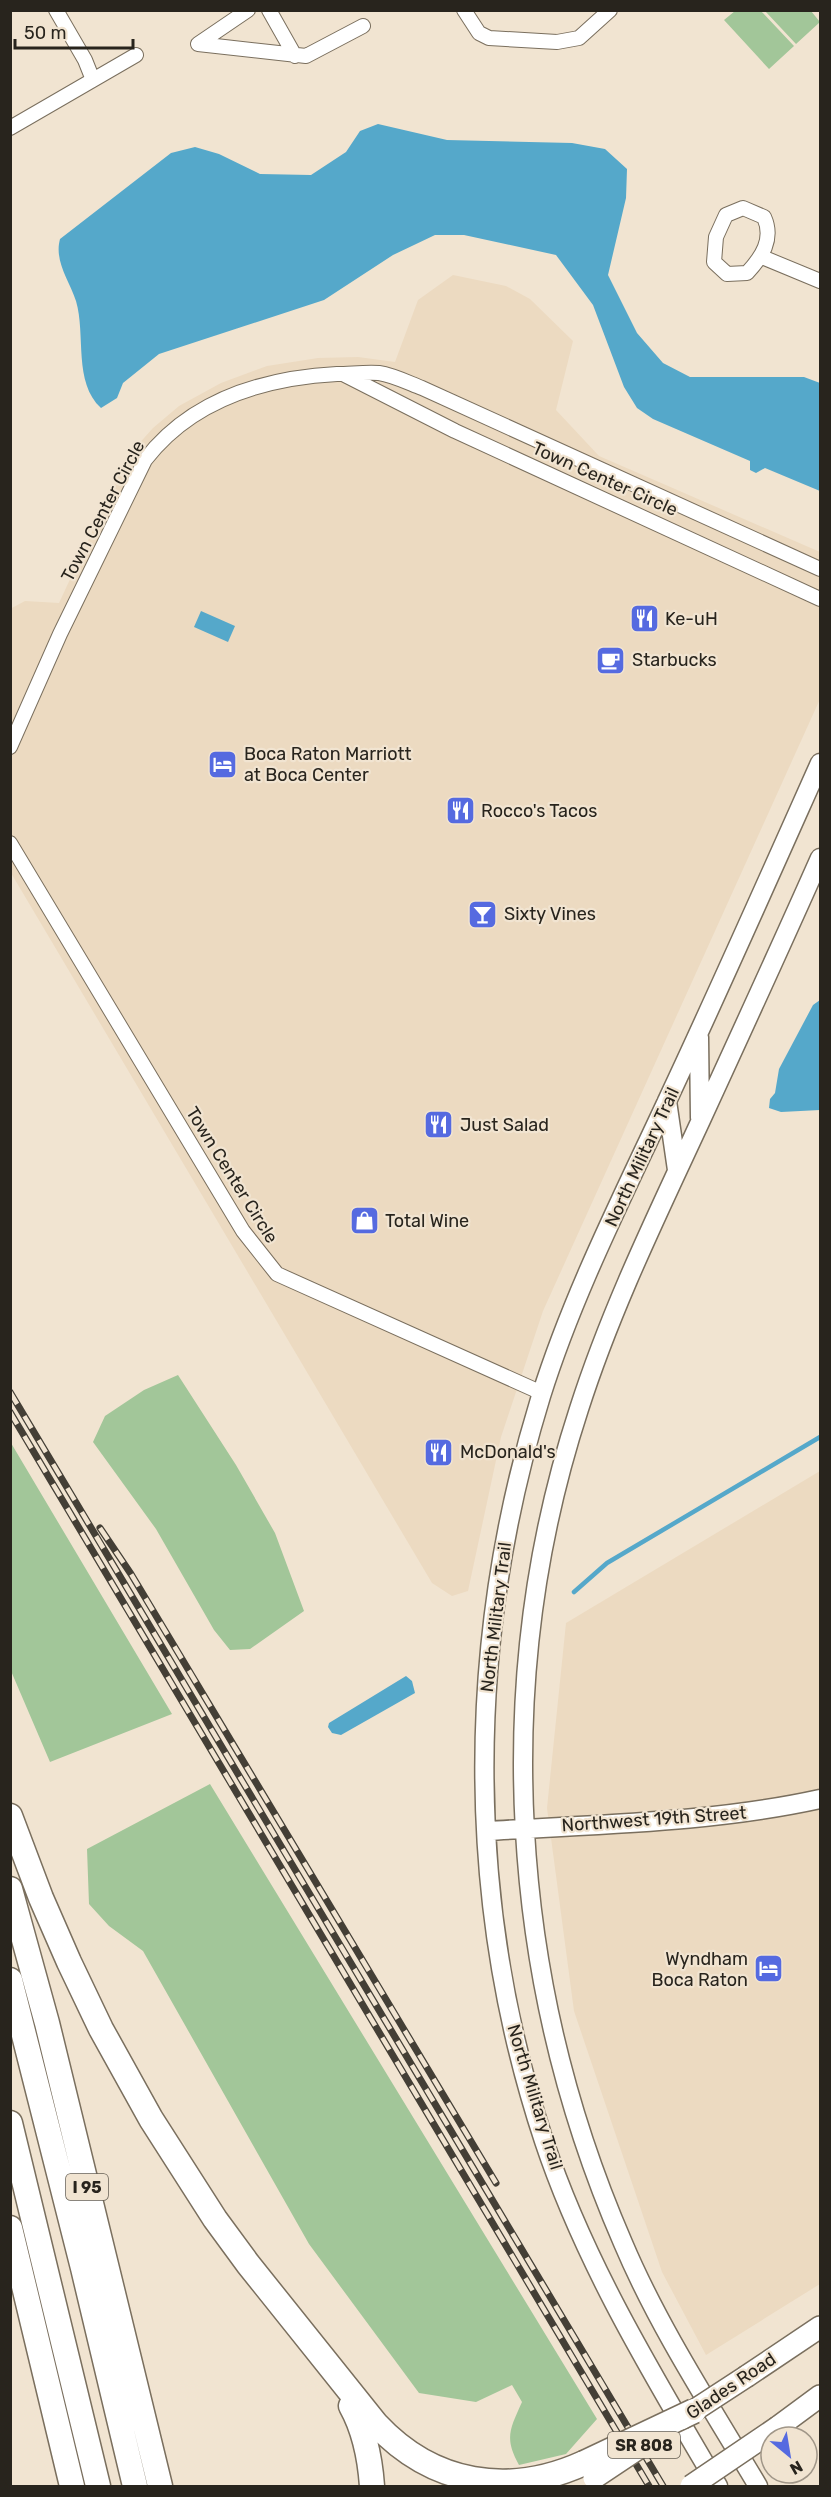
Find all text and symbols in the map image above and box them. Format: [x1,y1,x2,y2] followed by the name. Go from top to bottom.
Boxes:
[15,12,134,50] scale bar
[24,22,67,44] text: 50 m
[56,437,150,585] street label: Town Center Circle
[529,437,681,521] street label: Town Center Circle
[628,603,660,635] restaurant icon: Ke-uH
[665,608,718,630] place label: Ke-uH
[595,644,627,676] cafe icon: Starbucks
[632,649,717,671] place label: Starbucks
[244,743,412,786] place label: Boca Raton Marriott at Boca Center
[207,748,239,780] hotel icon: Boca Raton Marriott at Boca Center
[444,795,476,827] restaurant icon: Rocco's Tacos
[481,800,598,822] place label: Rocco's Tacos
[467,898,499,930] bar icon: Sixty Vines
[504,903,596,925] place label: Sixty Vines
[600,1084,684,1230] street label: North Military Trail
[181,1103,283,1247] street label: Town Center Circle
[423,1109,455,1141] restaurant icon: Just Salad
[460,1114,549,1136] place label: Just Salad
[348,1205,380,1237] shop icon: Total Wine
[385,1210,469,1232] place label: Total Wine
[423,1436,455,1468] restaurant icon: McDonald's
[460,1441,556,1463] place label: McDonald's
[476,1541,516,1693] street label: North Military Trail
[561,1802,747,1836] street label: Northwest 19th Street
[651,1948,748,1991] place label: Wyndham Boca Raton
[753,1953,785,1985] hotel icon: Wyndham Boca Raton
[502,2022,568,2172] street label: North Military Trail
[66,2174,108,2200] road number: I 95
[682,2348,780,2424] street label: Glades Road
[759,2425,819,2485] north arrow
[608,2432,680,2458] road number: SR 808
[787,2456,806,2479] text: N

